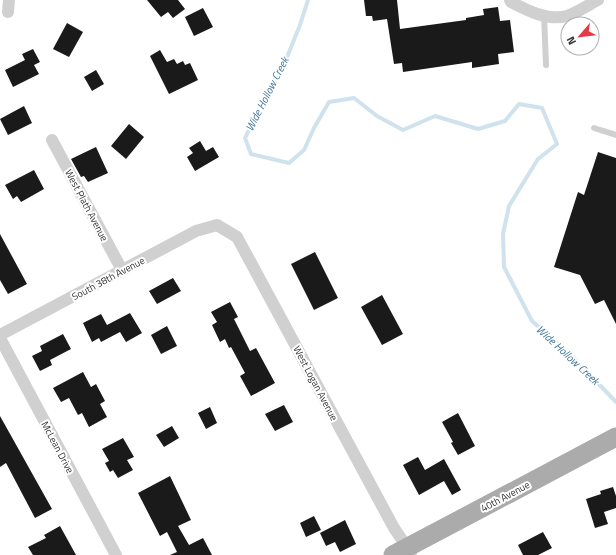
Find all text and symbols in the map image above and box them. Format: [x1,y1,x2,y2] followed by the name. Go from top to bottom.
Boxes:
[560,16,600,56] north arrow
[562,34,580,48] text: N
[241,53,293,134] water label: Wide Hollow Creek
[61,167,112,244] street label: West Plath Avenue
[69,253,147,304] street label: South 38th Avenue
[533,321,604,389] water label: Wide Hollow Creek
[289,343,342,423] street label: West Logan Avenue
[38,419,78,476] street label: McLean Drive
[478,477,532,516] street label: 40th Avenue

